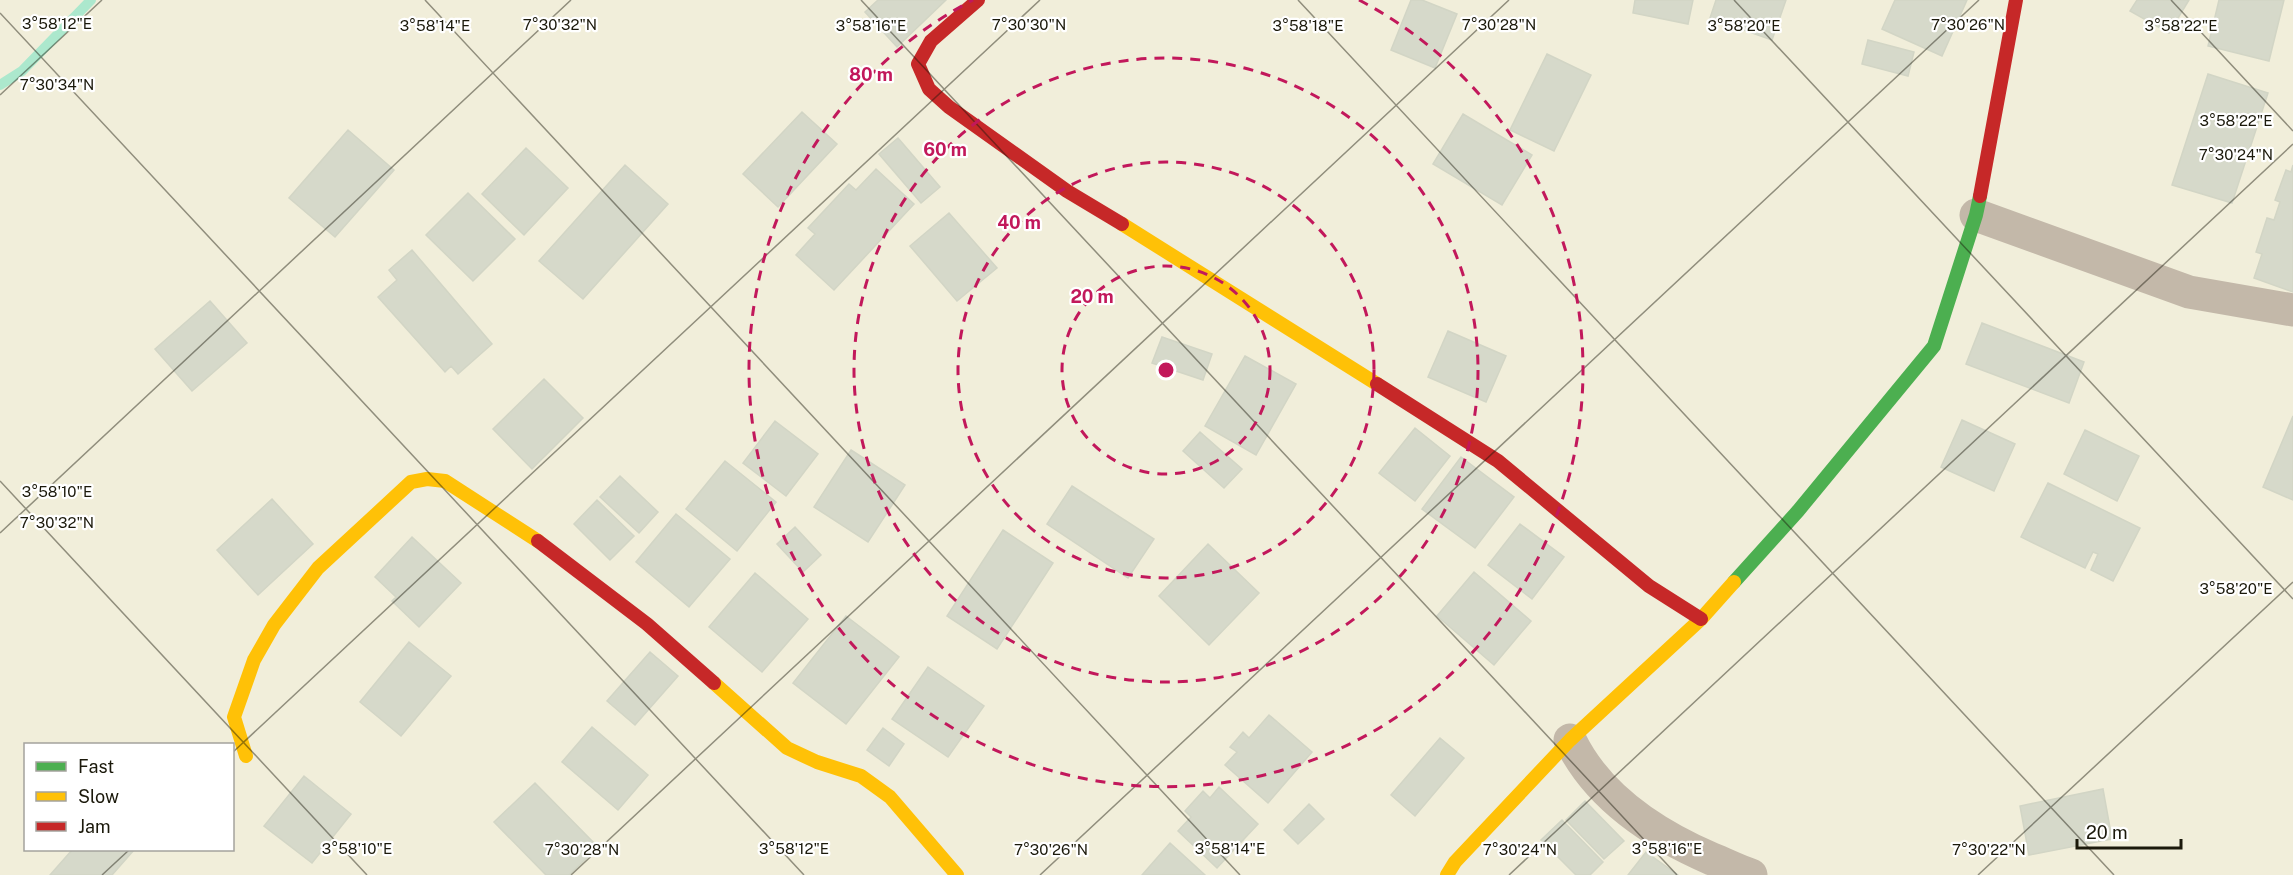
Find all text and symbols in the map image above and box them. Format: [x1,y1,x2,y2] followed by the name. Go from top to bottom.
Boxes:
[22,15,92,32] text: 3°58'12"E
[523,16,597,33] text: 7°30'32"N
[992,16,1066,33] text: 7°30'30"N
[1462,16,1536,33] text: 7°30'28"N
[1931,16,2005,33] text: 7°30'26"N
[400,17,470,34] text: 3°58'14"E
[836,17,906,34] text: 3°58'16"E
[1273,17,1343,34] text: 3°58'18"E
[1707,17,1781,34] text: 3°58'20"E
[2144,17,2218,34] text: 3°58'22"E
[849,64,893,85] text: 80 m
[20,76,94,93] text: 7°30'34"N
[2199,112,2273,129] text: 3°58'22"E
[923,139,967,160] text: 60 m
[2199,146,2273,163] text: 7°30'24"N
[997,212,1041,233] text: 40 m
[1070,286,1114,307] text: 20 m
[1156,360,1176,380] centre of rings
[22,483,92,500] text: 3°58'10"E
[20,514,94,531] text: 7°30'32"N
[2199,580,2273,597] text: 3°58'20"E
[24,743,234,851] legend
[78,756,114,777] text: Fast
[78,786,119,807] text: Slow
[2077,812,2180,850] scale bar
[78,816,111,837] text: Jam
[2086,822,2128,843] text: 20 m
[322,840,392,857] text: 3°58'10"E
[759,840,829,857] text: 3°58'12"E
[1195,840,1265,857] text: 3°58'14"E
[1632,840,1702,857] text: 3°58'16"E
[545,841,619,858] text: 7°30'28"N
[1014,841,1088,858] text: 7°30'26"N
[1483,841,1557,858] text: 7°30'24"N
[1952,841,2026,858] text: 7°30'22"N

